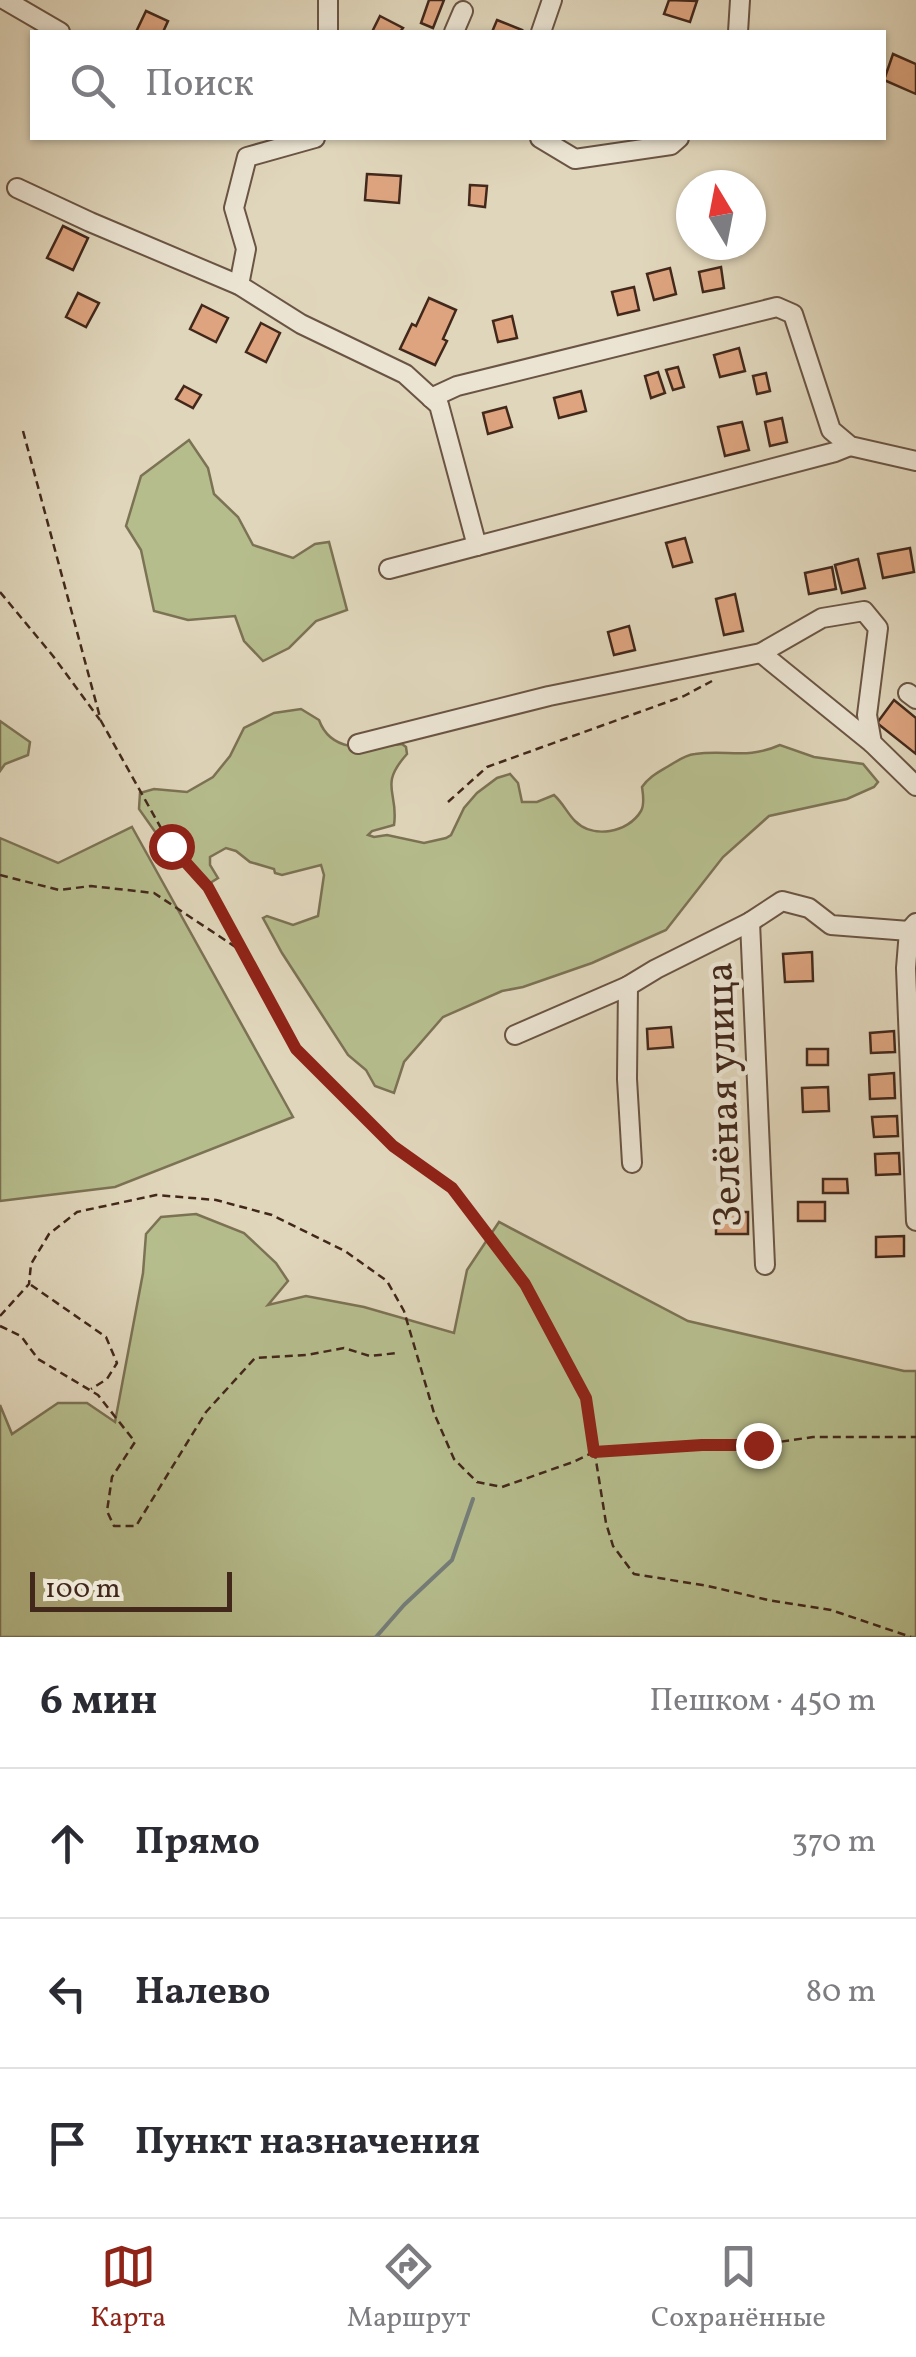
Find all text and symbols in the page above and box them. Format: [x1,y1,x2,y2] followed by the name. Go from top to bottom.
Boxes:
[30,30,886,140] search box
[65,58,120,113] icon: search
[145,59,254,112] text: Поиск
[676,170,766,260] north arrow
[149,824,195,870] route start
[693,961,759,1229] street label: Зелёная улица
[736,1423,782,1469] route end
[30,1567,232,1612] scale bar
[45,1570,120,1609] text: 100 m
[40,1673,157,1732] text: 6 мин
[650,1680,876,1724] text: Пешком · 450 m
[40,1816,95,1871] icon: ahead
[135,1817,260,1870] text: Прямо
[791,1821,876,1865] text: 370 m
[40,1966,95,2021] icon: left
[135,1967,271,2020] text: Налево
[806,1971,876,2015] text: 80 m
[40,2116,95,2171] icon: arrive
[135,2117,480,2170] text: Пункт назначения
[90,2239,166,2338] tab: Карта
[347,2239,470,2338] tab: Маршрут
[651,2239,826,2338] tab: Сохранённые

